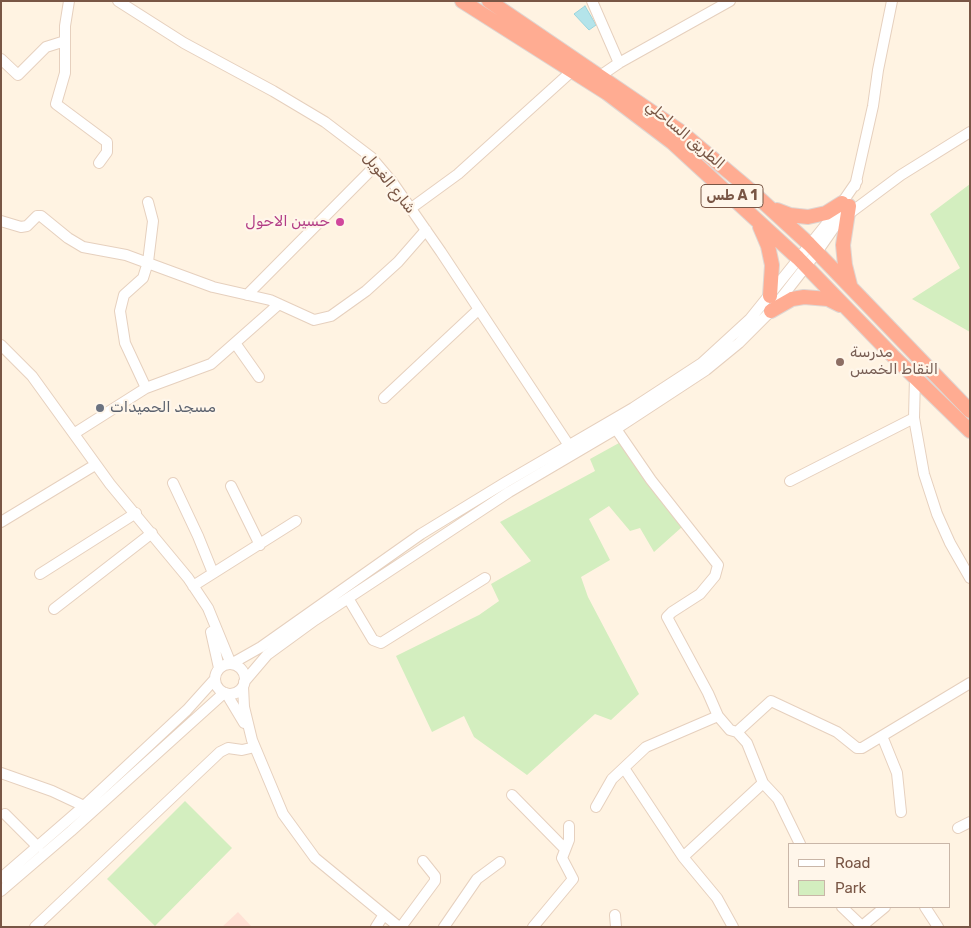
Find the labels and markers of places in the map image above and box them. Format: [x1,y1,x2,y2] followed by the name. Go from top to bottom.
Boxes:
[245,213,330,231] place label: حسين الاحول
[334,216,346,228] marker: حسين الاحول
[850,344,938,379] place label: مدرسة النقاط الخمس
[834,356,846,368] marker: مدرسة النقاط الخمس
[110,399,216,417] place label: مسجد الحميدات
[94,402,106,414] marker: مسجد الحميدات

